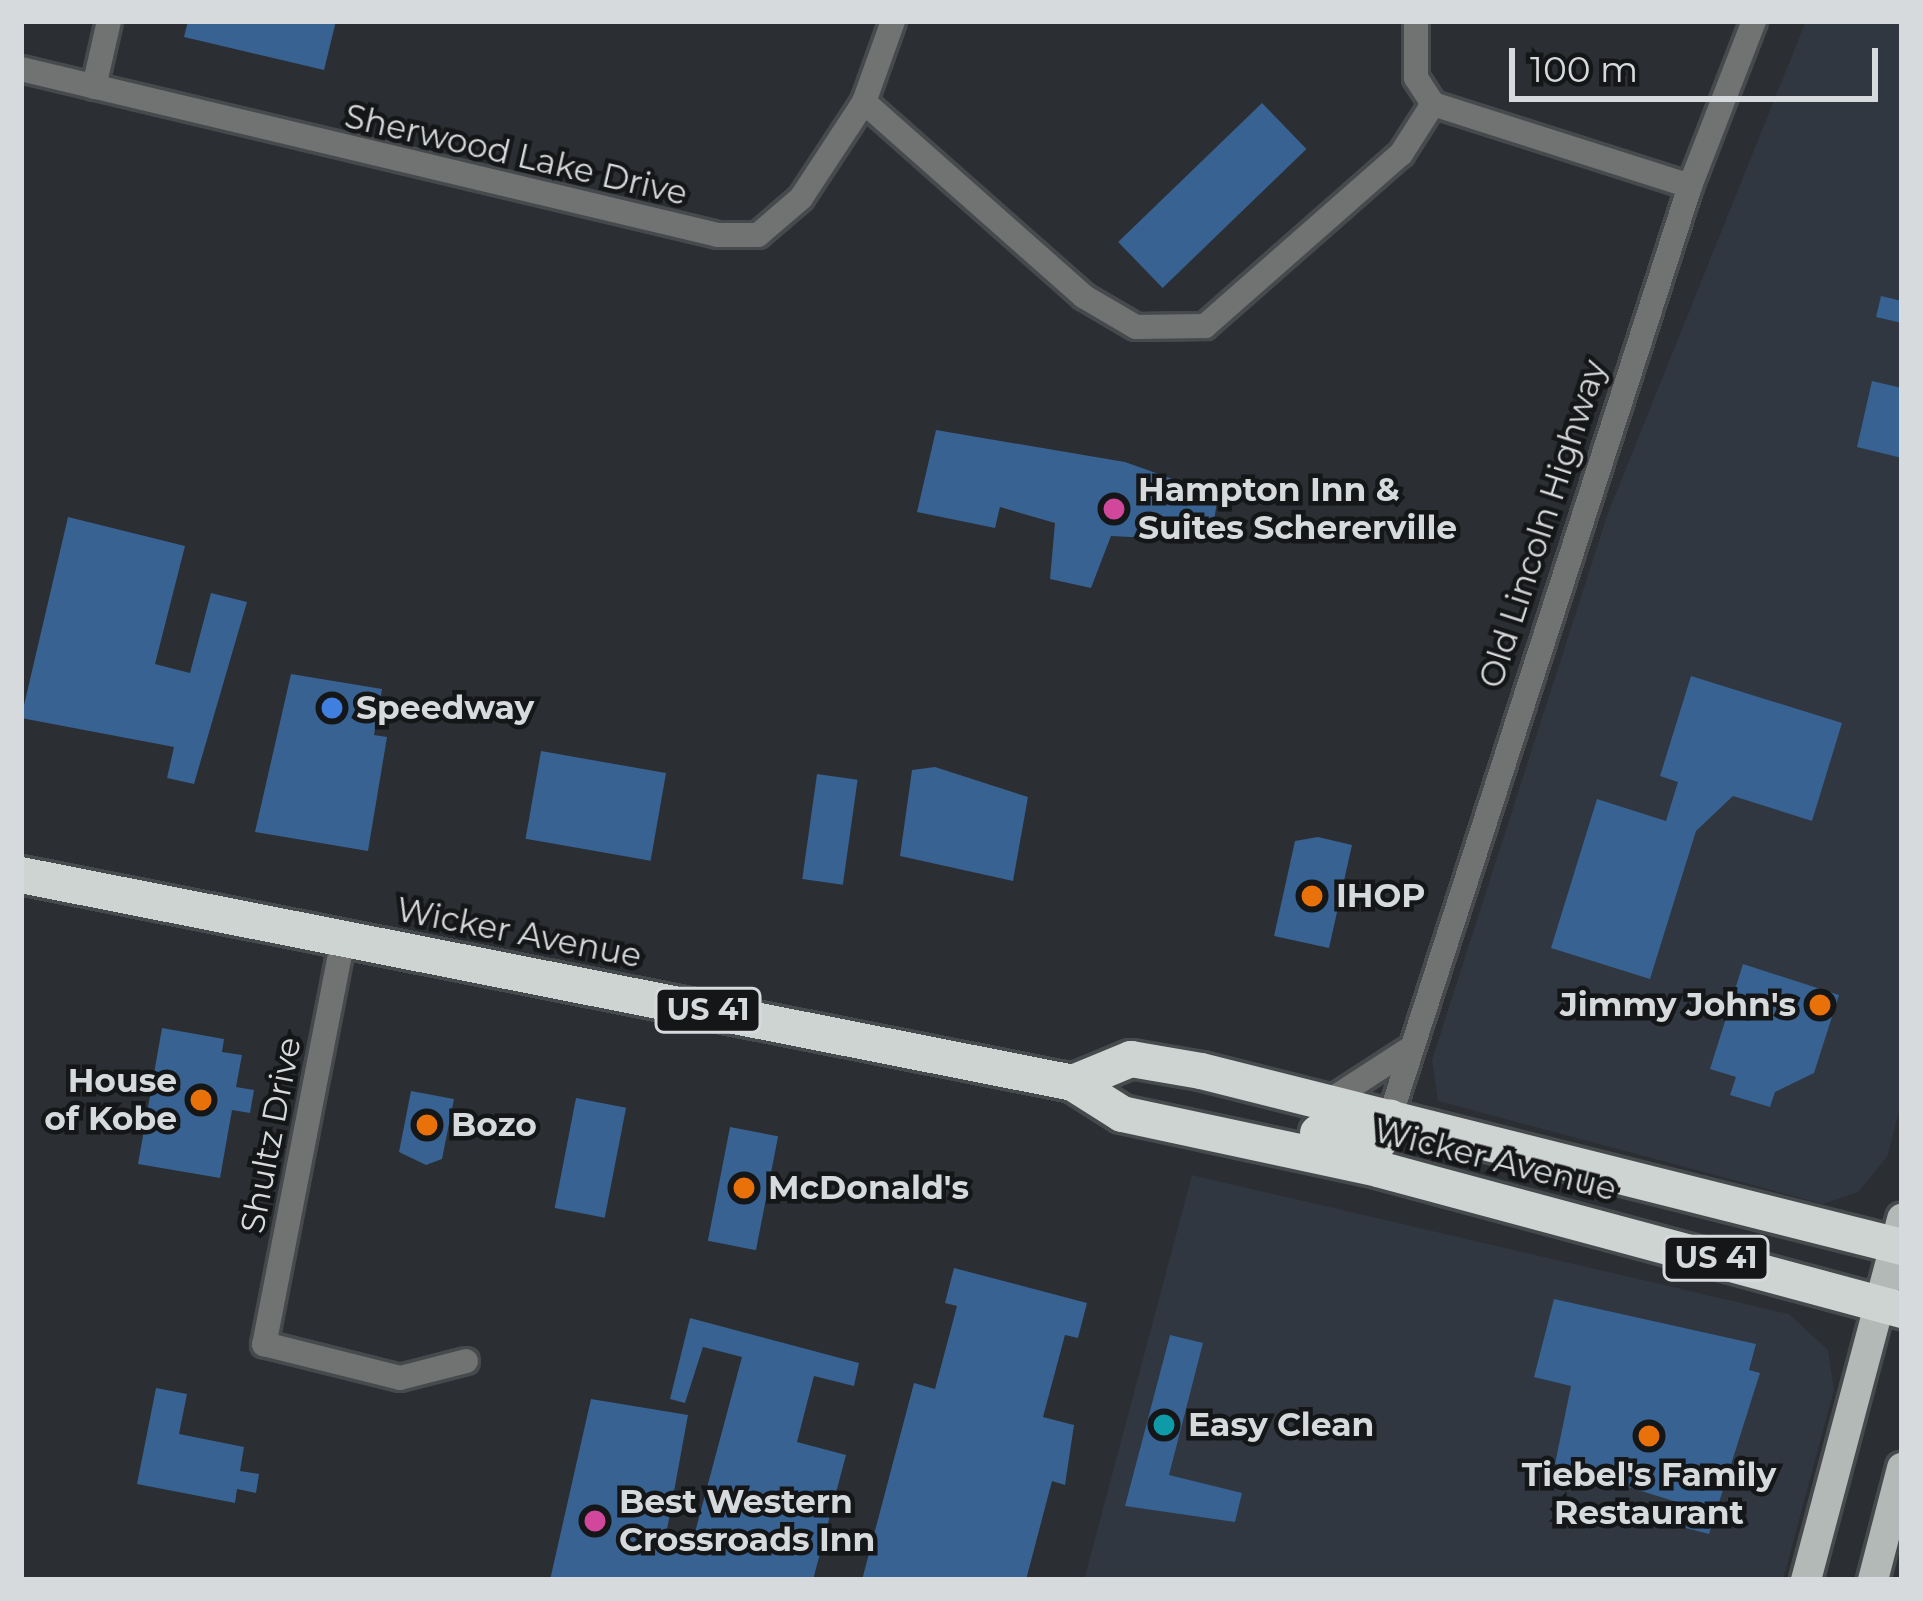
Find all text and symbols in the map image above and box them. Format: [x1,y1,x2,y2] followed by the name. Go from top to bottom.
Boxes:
[1515,24,1884,98] scale bar
[1530,47,1638,91] text: 100 m
[341,96,691,214] street label: Sherwood Lake Drive
[1471,355,1615,693] street label: Old Lincoln Highway
[1138,470,1457,548] place label: Hampton Inn & Suites Schererville
[1101,496,1127,522] marker: Hampton Inn & Suites Schererville
[356,688,534,728] place label: Speedway
[319,695,345,721] marker: Speedway
[1336,876,1425,916] place label: IHOP
[1299,883,1325,909] marker: IHOP
[393,890,645,976] street label: Wicker Avenue
[1560,985,1796,1025] place label: Jimmy John's
[654,986,762,1034] road number: US 41
[1807,992,1833,1018] marker: Jimmy John's
[233,1034,309,1236] street label: Shultz Drive
[44,1061,177,1139] place label: House of Kobe
[188,1087,214,1113] marker: House of Kobe
[451,1105,537,1145] place label: Bozo
[1370,1111,1620,1209] street label: Wicker Avenue
[414,1112,440,1138] marker: Bozo
[768,1168,969,1208] place label: McDonald's
[731,1175,757,1201] marker: McDonald's
[1662,1234,1770,1282] road number: US 41
[1188,1405,1374,1445] place label: Easy Clean
[1151,1412,1177,1438] marker: Easy Clean
[1636,1423,1662,1449] marker: Tiebel's Family Restaurant
[1522,1455,1776,1533] place label: Tiebel's Family Restaurant
[619,1482,875,1560] place label: Best Western Crossroads Inn
[582,1508,608,1534] marker: Best Western Crossroads Inn

